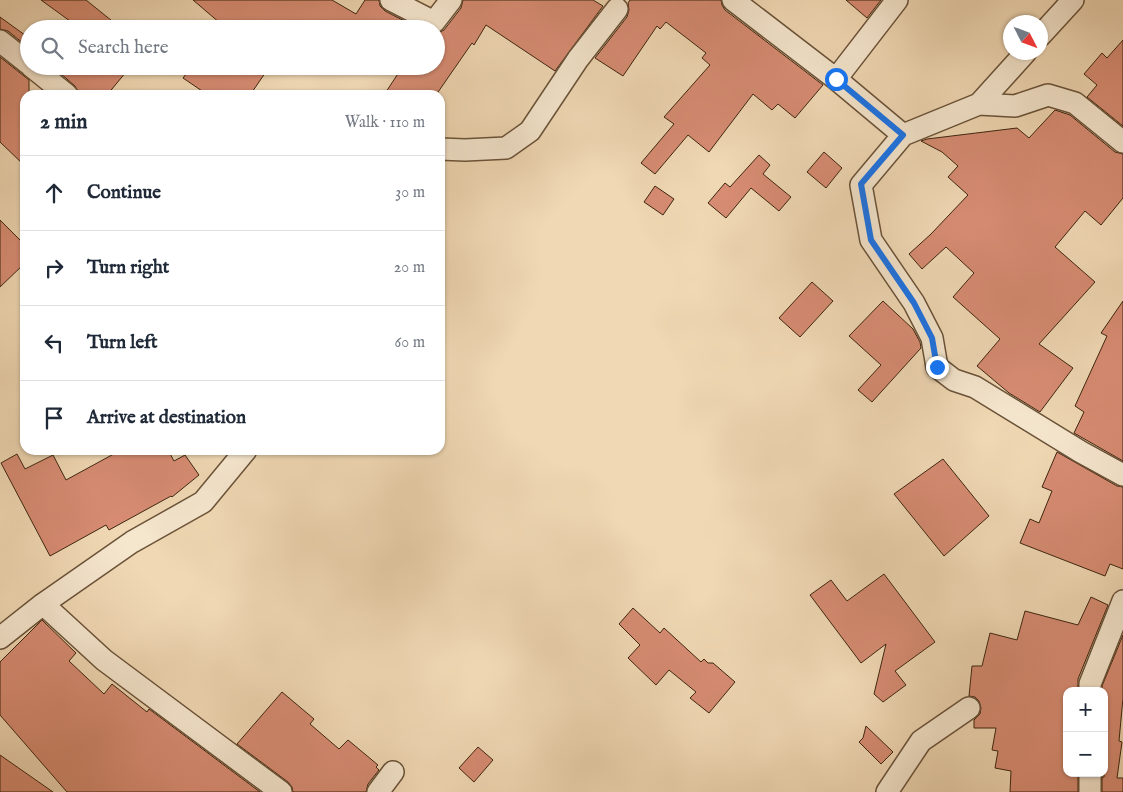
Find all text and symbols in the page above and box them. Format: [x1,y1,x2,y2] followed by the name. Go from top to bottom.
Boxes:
[1003,15,1048,60] north arrow
[20,20,445,75] search box
[38,34,66,62] icon: search
[78,36,169,60] text: Search here
[825,68,848,91] route start
[40,109,87,136] text: 2 min
[345,113,425,133] text: Walk · 110 m
[40,179,68,207] icon: ahead
[87,181,161,205] text: Continue
[395,183,425,203] text: 30 m
[40,254,68,282] icon: right
[87,256,169,280] text: Turn right
[394,258,425,278] text: 20 m
[40,329,68,357] icon: left
[87,331,158,355] text: Turn left
[395,333,425,353] text: 60 m
[926,356,949,379] route end
[40,404,68,432] icon: arrive
[87,406,246,430] text: Arrive at destination
[1063,687,1108,777] map controls
[1063,687,1108,732] button: +
[1063,732,1108,777] button: −

